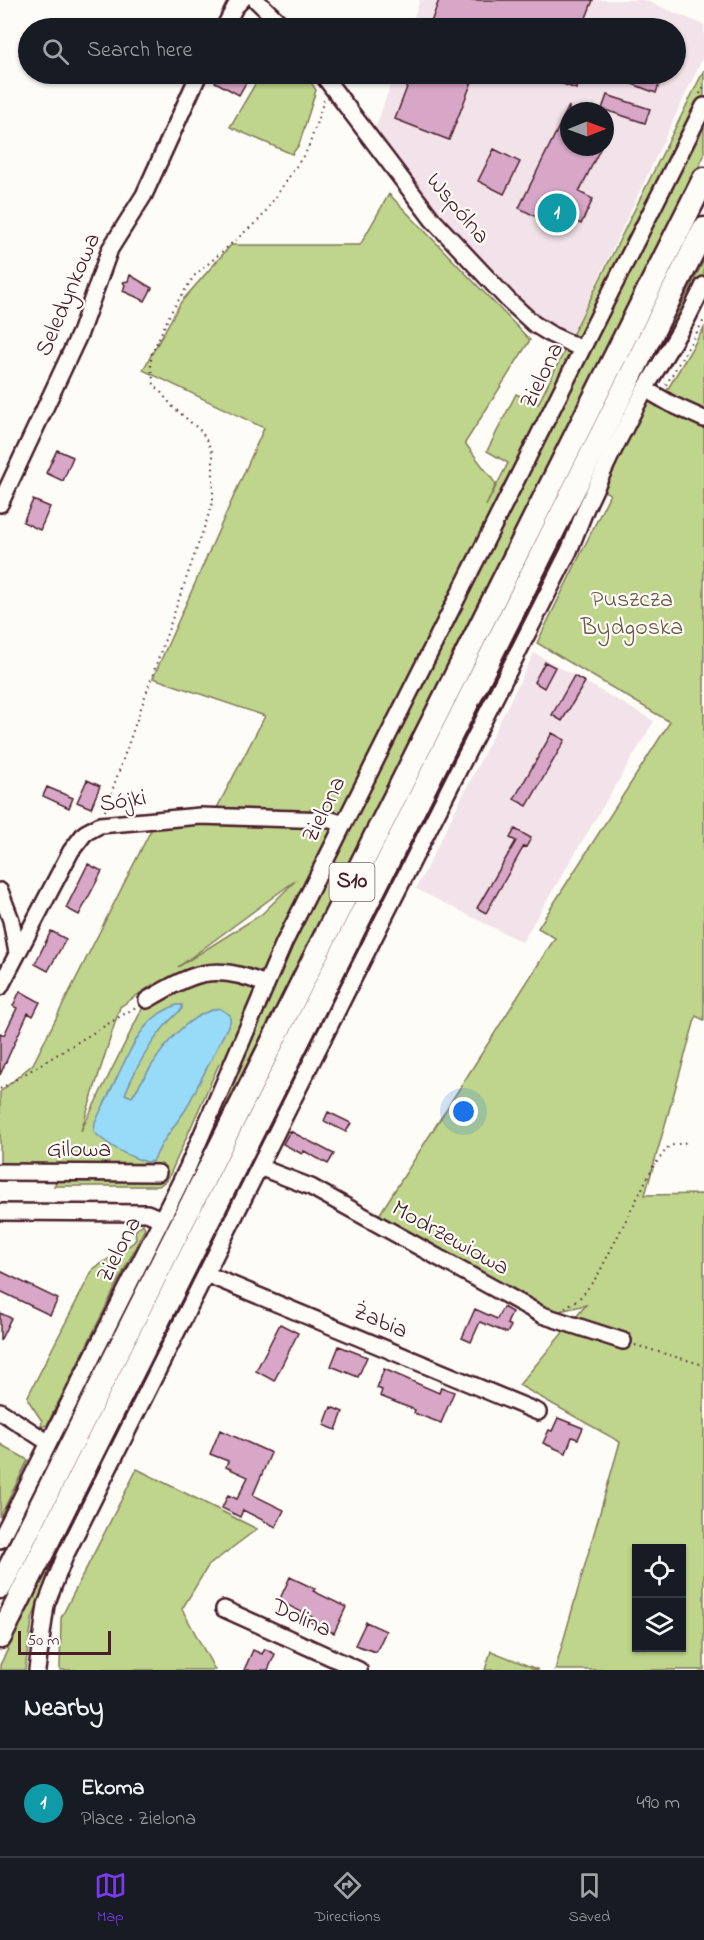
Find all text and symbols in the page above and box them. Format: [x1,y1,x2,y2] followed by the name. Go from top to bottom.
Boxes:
[18,18,686,84] search box
[39,35,72,68] icon: search
[87,35,192,67] text: Search here
[560,102,614,156] north arrow
[416,165,498,253] street label: Wspólna
[538,190,576,236] pin: 1
[27,228,112,363] street label: Seledynkowa
[512,337,574,415] street label: Zielona
[580,583,683,647] park label: Puszcza Bydgoska
[294,771,356,849] street label: Zielona
[97,781,149,823] street label: Sójki
[330,863,374,901] road number: S10
[449,1097,478,1126] your location
[47,1133,111,1168] street label: Gilowa
[385,1192,515,1286] street label: Modrzewiowa
[89,1211,151,1289] street label: Zielona
[347,1295,413,1349] street label: Żabia
[632,1544,686,1652] map controls
[632,1544,686,1598] button: locate
[264,1590,337,1648] street label: Dolina
[632,1598,686,1652] button: layers
[18,1628,111,1656] scale bar
[27,1629,59,1653] text: 50 m
[24,1690,103,1728] text: Nearby
[81,1773,144,1805] text: Ekoma
[40,1789,47,1818] text: 1
[637,1789,680,1818] text: 490 m
[81,1805,196,1834] text: Place · Zielona
[94,1869,127,1929] tab: Map
[314,1869,381,1929] tab: Directions
[568,1869,610,1929] tab: Saved

